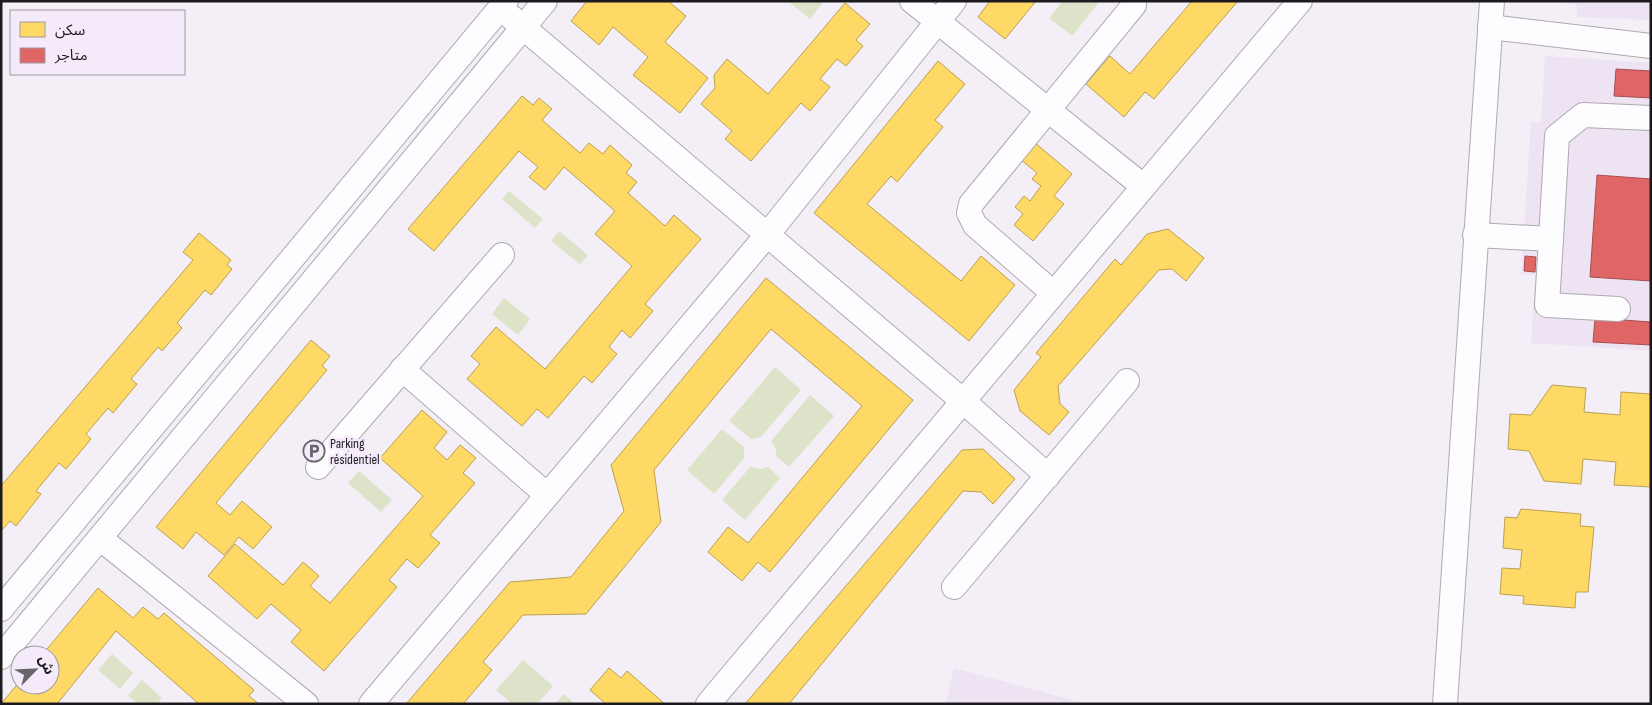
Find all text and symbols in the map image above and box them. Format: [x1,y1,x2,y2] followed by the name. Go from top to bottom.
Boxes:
[10,10,185,75] legend
[55,21,86,40] text: سكن
[54,46,88,65] text: متاجر
[330,435,380,468] place label: Parking résidentiel
[302,439,326,463] parking icon: Parking résidentiel
[10,645,60,695] north arrow
[35,653,58,677] text: ش

